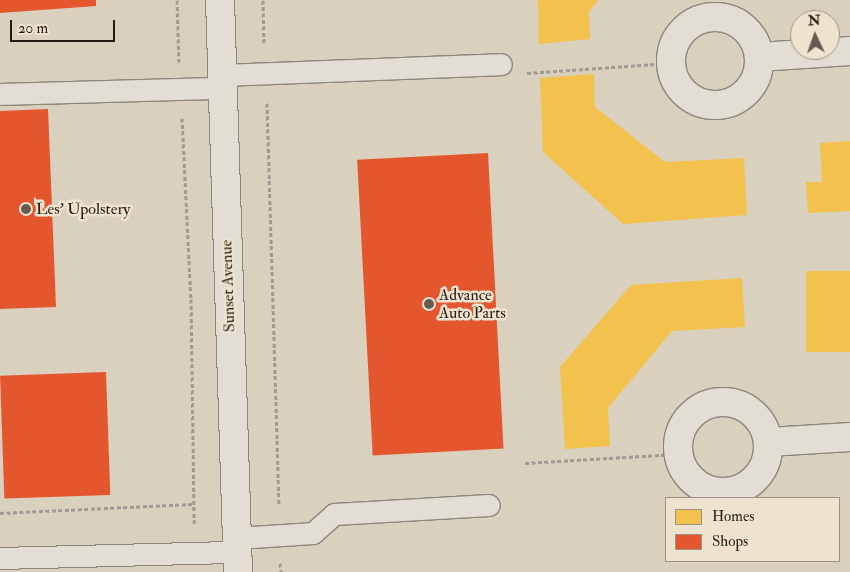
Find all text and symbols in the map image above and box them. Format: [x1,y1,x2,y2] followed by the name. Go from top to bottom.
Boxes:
[12,10,118,42] scale bar
[790,10,840,60] north arrow
[808,12,821,29] text: N
[18,19,48,38] text: 20 m
[36,199,130,219] place label: Les' Upolstery
[20,203,32,215] marker: Les' Upolstery
[217,239,239,333] street label: Sunset Avenue
[439,285,506,323] place label: Advance Auto Parts
[423,298,435,310] marker: Advance Auto Parts
[665,497,840,562] legend
[712,507,754,526] text: Homes
[712,532,748,551] text: Shops

